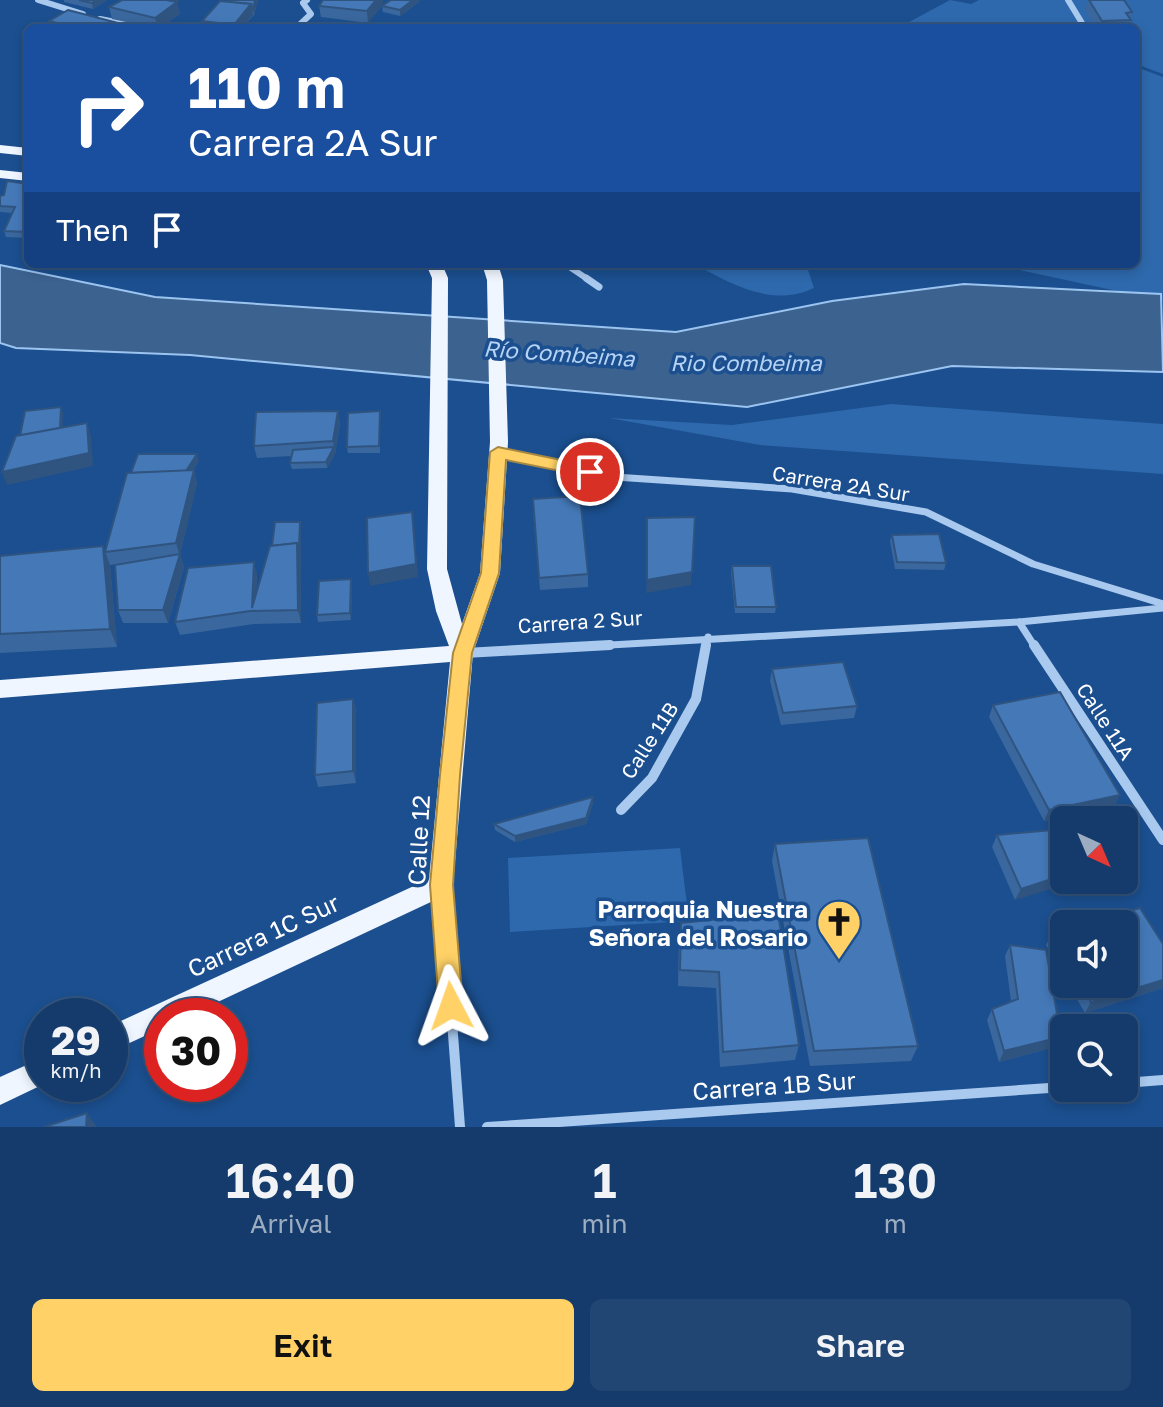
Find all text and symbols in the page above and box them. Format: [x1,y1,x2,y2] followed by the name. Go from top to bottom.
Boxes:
[188,53,345,120] text: 110 m
[56,56,160,160] icon: right
[188,121,437,164] text: Carrera 2A Sur
[145,208,189,252] icon: arrive
[56,212,129,248] text: Then
[483,334,637,372] water label: Río Combeima
[670,349,823,376] water label: Rio Combeima
[556,438,624,506] pin
[568,450,612,494] icon: arrive
[771,460,911,506] street label: Carrera 2A Sur
[517,605,643,637] street label: Carrera 2 Sur
[1072,678,1140,764] street label: Calle 11A
[615,697,683,783] street label: Calle 11B
[401,794,435,886] street label: Calle 12
[1050,806,1138,894] north arrow
[1050,806,1138,1102] map controls
[182,887,344,983] street label: Carrera 1C Sur
[589,894,808,951] place label: Parroquia Nuestra Señora del Rosario
[815,898,863,961] church icon: Parroquia Nuestra Señora del Rosario
[1050,910,1138,998] button: sound
[409,964,493,1048] position arrow
[144,998,248,1102] speed limit sign: 30
[1050,1014,1138,1102] button: search
[51,1016,101,1064] text: 29
[51,1058,101,1082] text: km/h
[691,1065,857,1105] street label: Carrera 1B Sur
[226,1151,356,1209] text: 16:40
[592,1151,617,1209] text: 1
[853,1151,937,1209] text: 130
[250,1208,331,1239] text: Arrival
[582,1208,627,1239] text: min
[884,1208,907,1239] text: m
[32,1299,574,1391] button: Exit
[590,1299,1131,1391] button: Share

